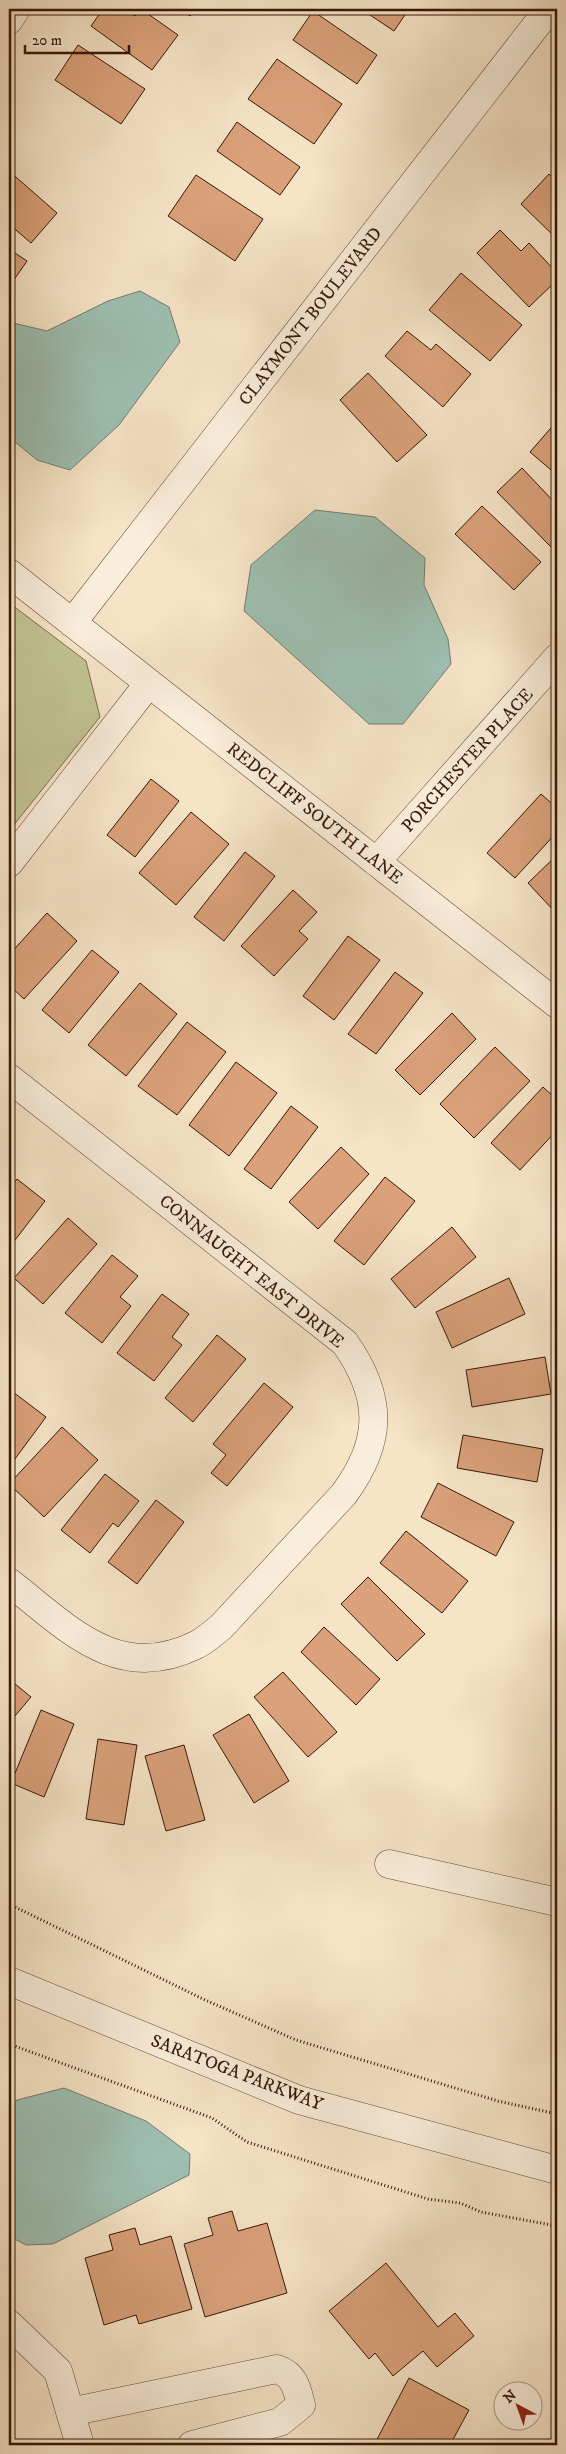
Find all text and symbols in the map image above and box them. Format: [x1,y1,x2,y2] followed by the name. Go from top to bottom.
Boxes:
[25,22,129,54] scale bar
[32,31,62,50] text: 20 m
[234,223,387,410] street label: CLAYMONT BOULEVARD
[397,684,538,837] street label: PORCHESTER PLACE
[222,738,407,889] street label: REDCLIFF SOUTH LANE
[154,1190,348,1353] street label: CONNAUGHT EAST DRIVE
[148,2030,326,2116] street label: SARATOGA PARKWAY
[494,2382,544,2432] north arrow
[500,2386,521,2408] text: N

